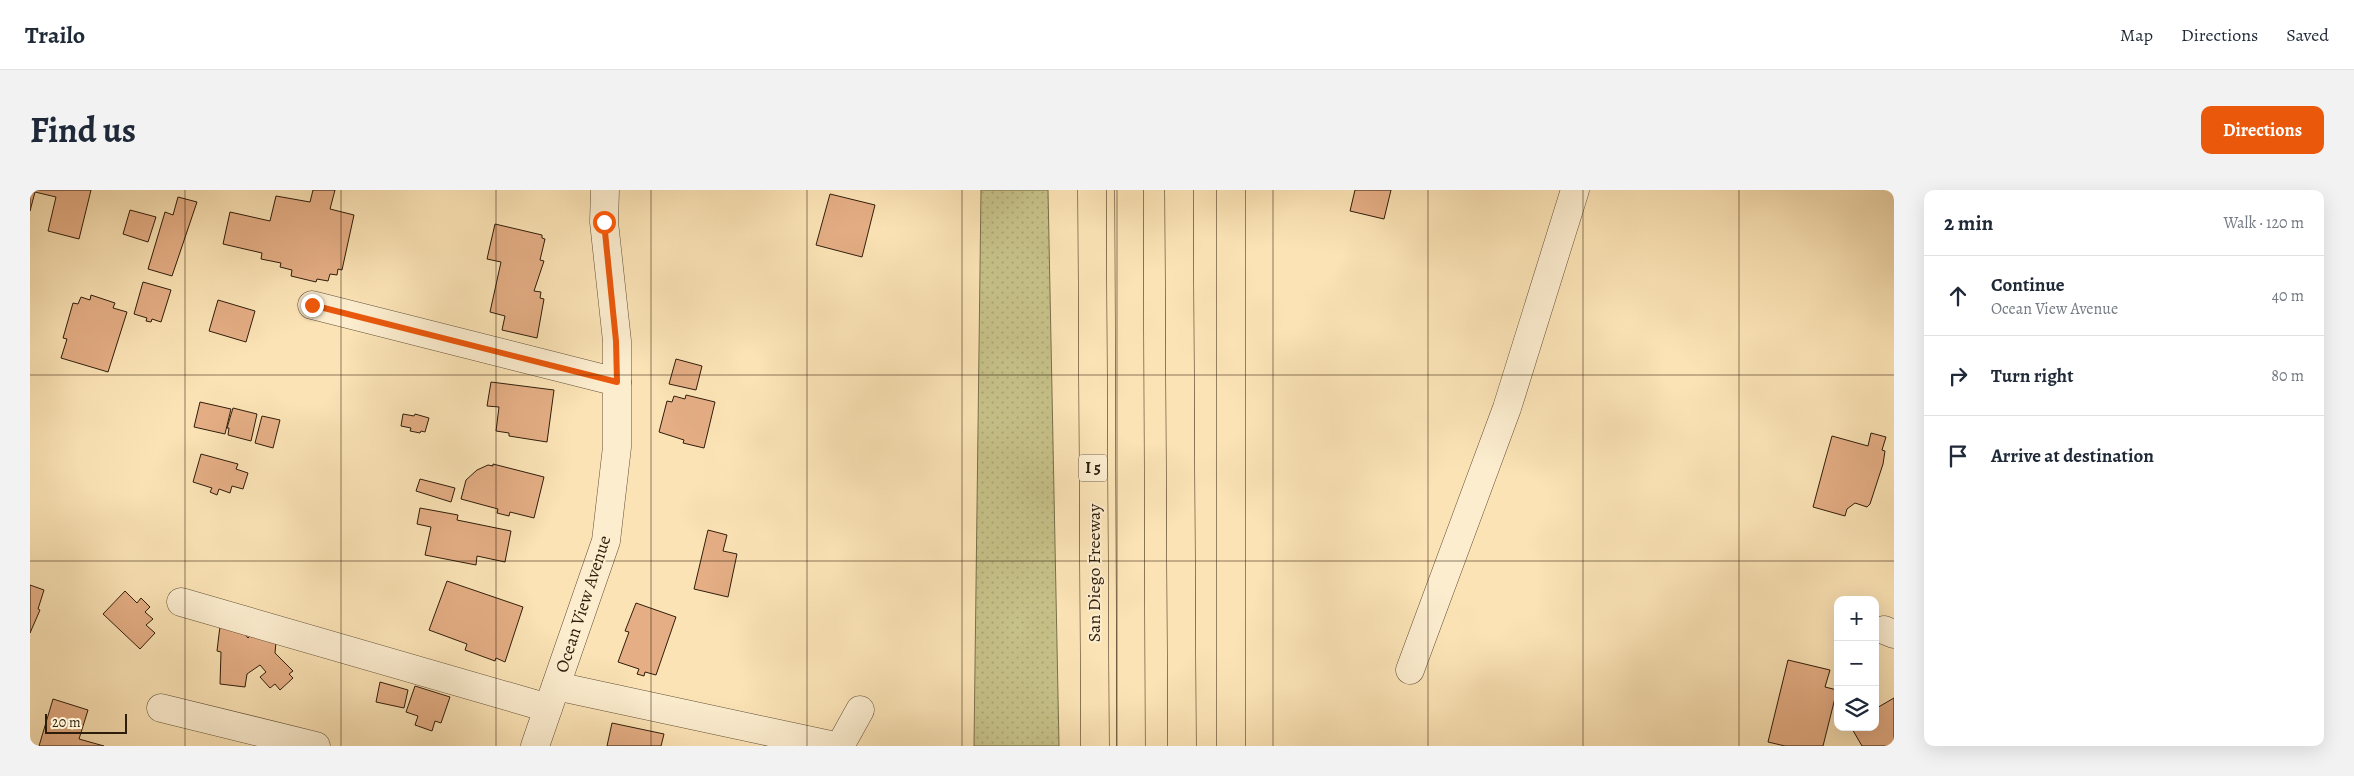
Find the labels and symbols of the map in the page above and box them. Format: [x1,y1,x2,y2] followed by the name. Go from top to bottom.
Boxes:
[593,211,616,234] route start
[301,294,324,317] route end
[1079,454,1107,482] road number: I 5
[1082,503,1106,642] street label: San Diego Freeway
[549,532,617,676] street label: Ocean View Avenue
[45,711,128,734] scale bar

